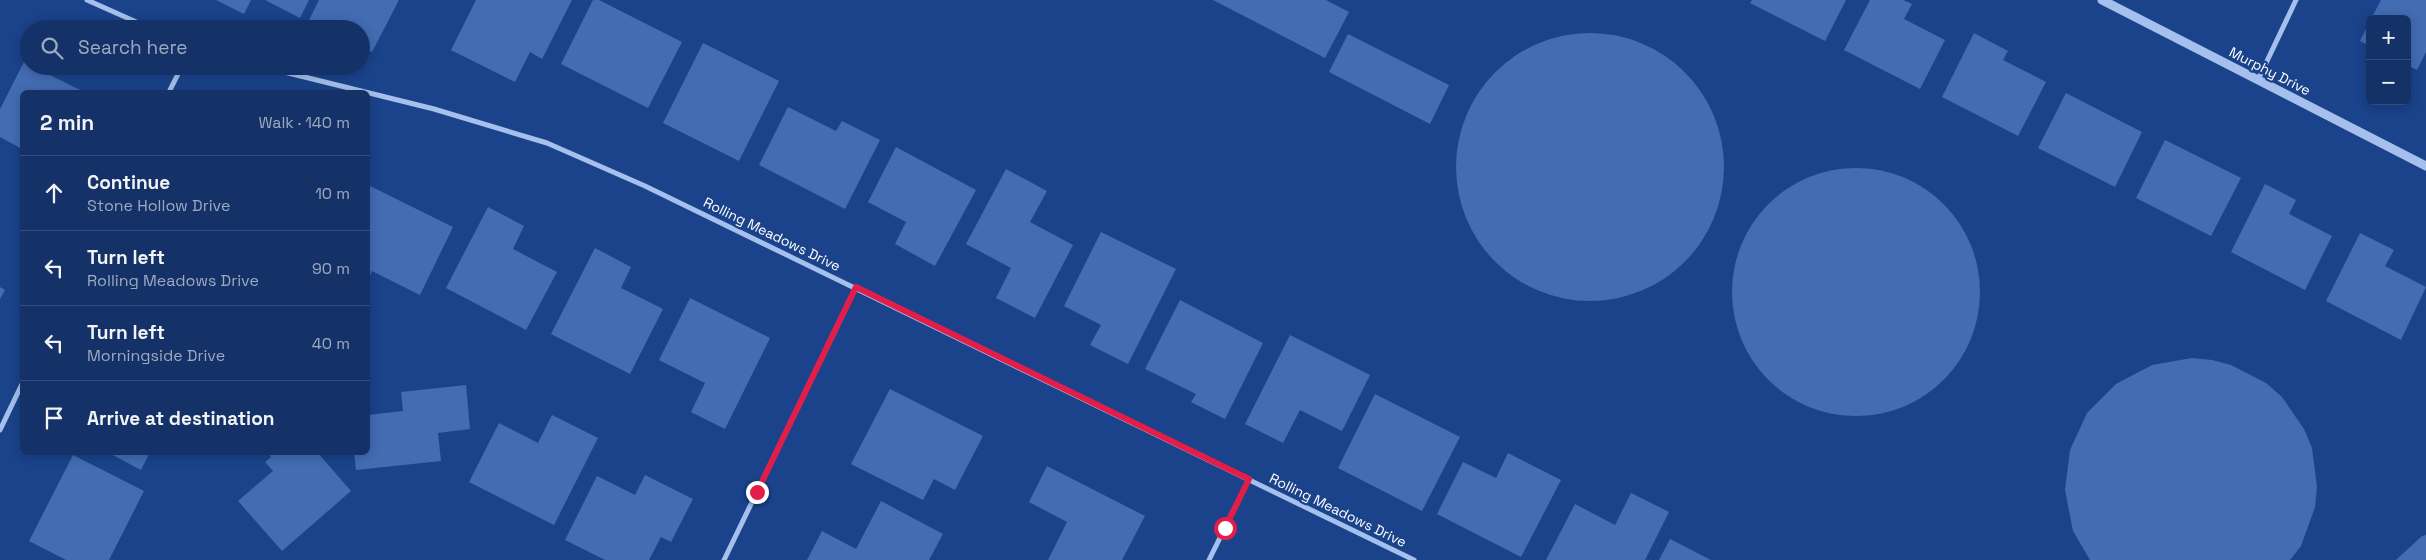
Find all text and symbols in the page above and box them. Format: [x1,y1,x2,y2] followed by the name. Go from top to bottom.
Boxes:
[2366,15,2411,105] map controls
[2366,15,2411,60] button: +
[20,20,370,75] search box
[38,34,66,62] icon: search
[78,35,188,60] text: Search here
[2226,43,2314,99] street label: Murphy Drive
[2366,60,2411,105] button: −
[40,109,94,136] text: 2 min
[258,112,350,133] text: Walk · 140 m
[87,170,170,195] text: Continue
[40,179,68,207] icon: ahead
[315,183,350,204] text: 10 m
[700,193,844,275] street label: Rolling Meadows Drive
[87,195,230,216] text: Stone Hollow Drive
[87,245,165,270] text: Turn left
[40,254,68,282] icon: left
[312,258,350,279] text: 90 m
[87,270,259,291] text: Rolling Meadows Drive
[87,320,165,345] text: Turn left
[40,329,68,357] icon: left
[312,333,350,354] text: 40 m
[87,345,225,366] text: Morningside Drive
[40,404,68,432] icon: arrive
[87,406,275,431] text: Arrive at destination
[1266,469,1410,551] street label: Rolling Meadows Drive
[746,481,769,504] route end
[1214,517,1237,540] route start

